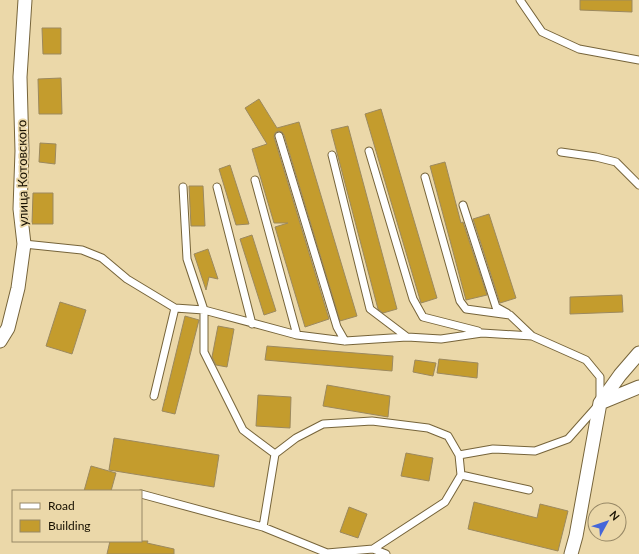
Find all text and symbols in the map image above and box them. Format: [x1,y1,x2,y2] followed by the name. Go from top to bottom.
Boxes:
[13,119,31,227] street label: улица Котовского
[12,490,142,542] legend
[48,498,75,513] text: Road
[587,502,627,542] north arrow
[607,508,623,523] text: N
[48,518,91,533] text: Building

